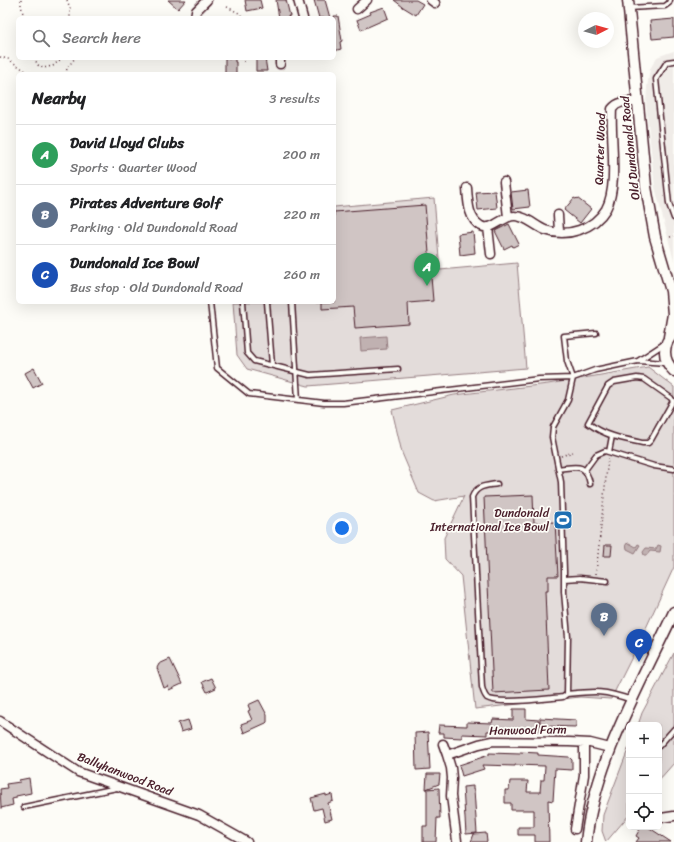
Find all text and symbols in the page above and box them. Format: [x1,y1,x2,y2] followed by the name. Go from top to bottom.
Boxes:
[578,12,614,48] north arrow
[16,16,336,60] search box
[62,25,141,51] text: Search here
[30,27,52,49] icon: search
[32,83,86,113] text: Nearby
[269,87,320,110] text: 3 results
[614,94,646,201] street label: Old Dundonald Road
[588,111,612,185] street label: Quarter Wood
[70,130,184,156] text: David Lloyd Clubs
[41,143,49,166] text: A
[283,143,320,166] text: 200 m
[70,156,196,179] text: Sports · Quarter Wood
[70,190,221,216] text: Pirates Adventure Golf
[41,203,49,226] text: B
[283,203,320,226] text: 220 m
[70,216,237,239] text: Parking · Old Dundonald Road
[70,250,199,276] text: Dundonald Ice Bowl
[414,253,440,286] pin: A
[41,263,49,286] text: C
[284,263,320,286] text: 260 m
[70,276,242,299] text: Bus stop · Old Dundonald Road
[429,502,550,538] place label: Dundonald International Ice Bowl
[552,509,574,531] sports icon: Dundonald International Ice Bowl
[332,518,352,538] your location
[591,603,617,636] pin: B
[626,629,652,662] pin: C
[489,718,567,742] street label: Hanwood Farm
[626,722,662,830] map controls
[626,722,662,758] button: +
[74,746,177,803] street label: Ballyhanwood Road
[626,758,662,794] button: −
[626,794,662,830] button: locate

